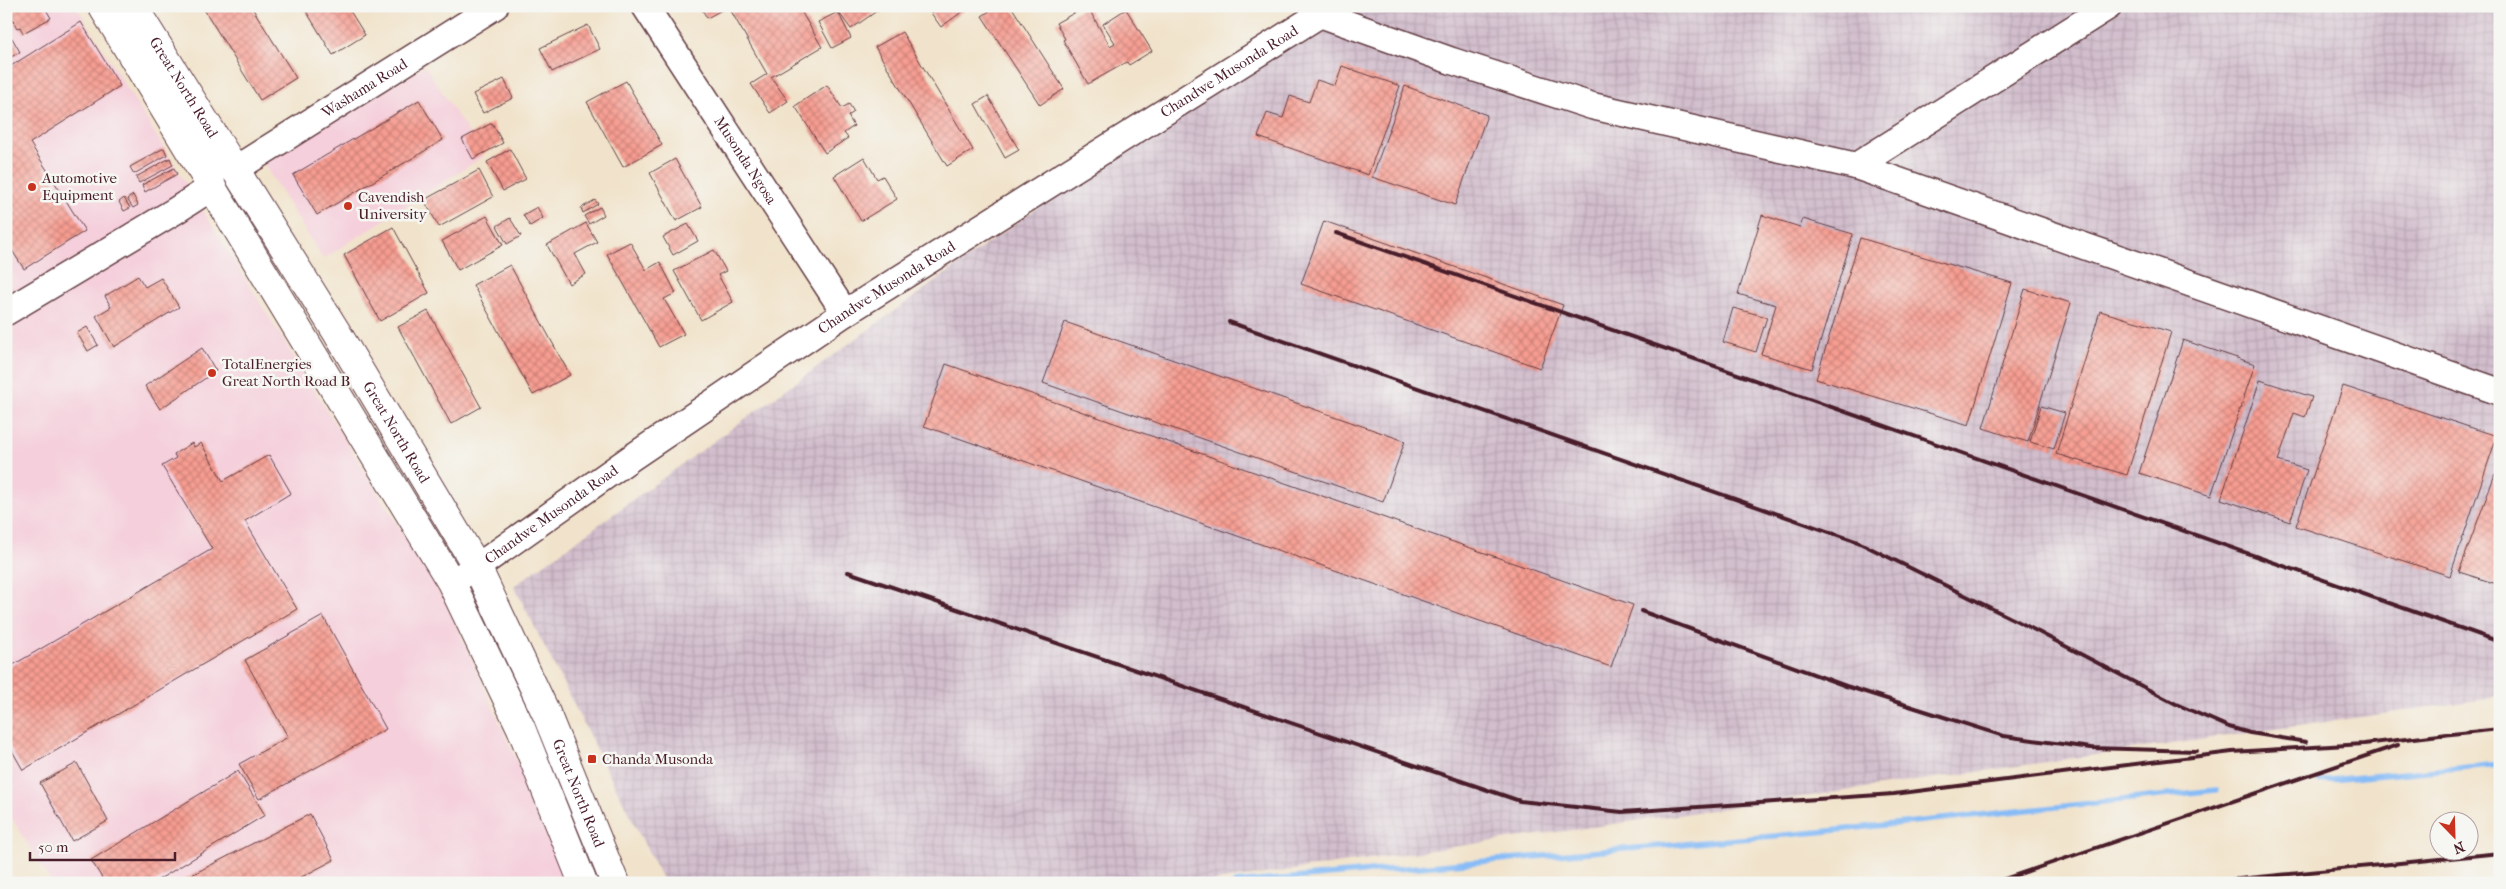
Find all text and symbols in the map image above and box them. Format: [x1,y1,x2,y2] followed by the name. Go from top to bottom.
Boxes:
[1157,21,1302,121] street label: Chandwe Musonda Road
[146,34,222,142] street label: Great North Road
[317,54,411,122] street label: Washama Road
[710,113,781,208] street label: Musonda Ngosa
[41,169,118,204] place label: Automotive Equipment
[26,181,38,193] marker: Automotive Equipment
[358,188,428,223] place label: Cavendish University
[342,200,354,212] marker: Cavendish University
[814,237,959,338] street label: Chandwe Musonda Road
[222,355,350,390] place label: TotalEnergies Great North Road B
[206,367,218,379] marker: TotalEnergies Great North Road B
[359,378,434,487] street label: Great North Road
[481,461,622,568] street label: Chandwe Musonda Road
[548,736,609,851] street label: Great North Road
[602,750,714,768] place label: Chanda Musonda
[586,753,598,765] marker: Chanda Musonda
[2428,812,2478,862] north arrow
[30,829,175,861] scale bar
[38,838,69,856] text: 50 m
[2450,838,2467,858] text: N

